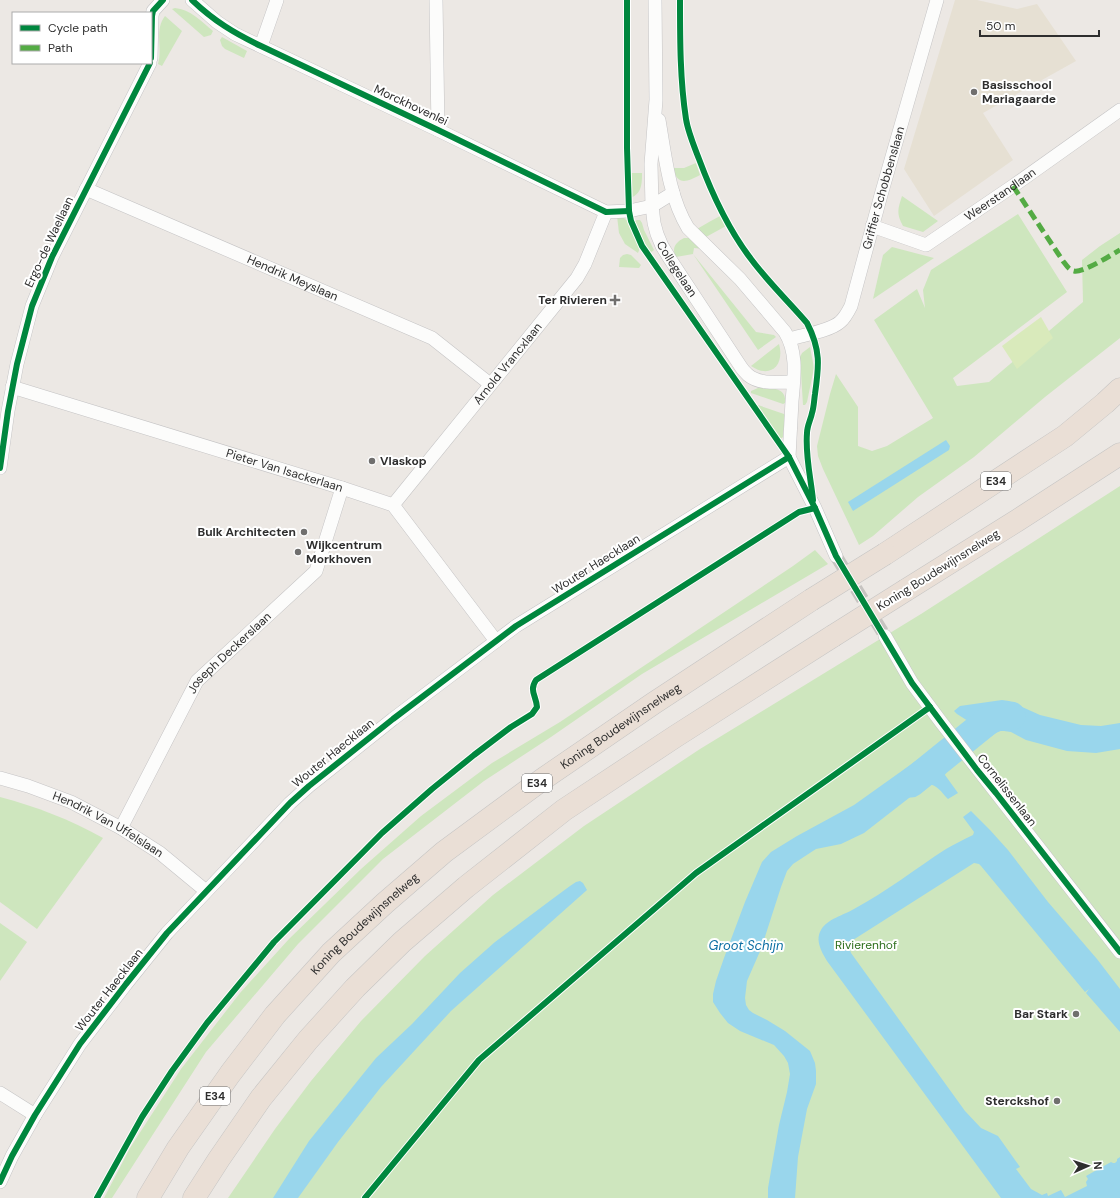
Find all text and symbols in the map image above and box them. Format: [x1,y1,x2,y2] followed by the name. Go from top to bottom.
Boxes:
[12,12,152,64] legend
[980,12,1099,38] scale bar
[986,18,1015,34] text: 50 m
[48,20,108,36] text: Cycle path
[48,40,73,56] text: Path
[982,77,1056,107] place label: Basisschool Mariagaarde
[371,81,451,129] street label: Morckhovenlei
[969,87,979,97] marker: Basisschool Mariagaarde
[859,125,908,251] street label: Griffier Schobbenslaan
[961,164,1039,225] street label: Weerstandlaan
[21,194,77,290] street label: Ergo-de Waellaan
[653,239,701,300] street label: Collegelaan
[245,251,341,305] street label: Hendrik Meyslaan
[538,292,607,308] place label: Ter Rivieren
[610,295,620,305] marker: Ter Rivieren
[470,319,546,408] street label: Arnold Vrancxlaan
[224,445,345,496] street label: Pieter Van Isackerlaan
[380,453,427,469] place label: Vlaskop
[367,456,377,466] marker: Vlaskop
[981,472,1011,490] road number: E34
[198,524,296,540] place label: Bulk Architecten
[873,525,1003,614] street label: Koning Boudewijnsnelweg
[299,527,309,537] marker: Bulk Architecten
[549,530,643,598] street label: Wouter Haecklaan
[306,537,382,567] place label: Wijkcentrum Morkhoven
[293,547,303,557] marker: Wijkcentrum Morkhoven
[184,608,275,696] street label: Joseph Deckerslaan
[557,679,684,773] street label: Koning Boudewijnsnelweg
[289,715,377,791] street label: Wouter Haecklaan
[974,750,1040,830] street label: Cornelissenlaan
[522,774,552,792] road number: E34
[50,788,166,861] street label: Hendrik Van Uffelslaan
[307,869,422,978] street label: Koning Boudewijnsnelweg
[709,937,783,954] water label: Groot Schijn
[835,937,897,953] park label: Rivierenhof
[72,945,146,1035] street label: Wouter Haecklaan
[1014,1006,1068,1022] place label: Bar Stark
[1071,1009,1081,1019] marker: Bar Stark
[200,1087,230,1105] road number: E34
[985,1093,1049,1109] place label: Sterckshof
[1052,1096,1062,1106] marker: Sterckshof
[1068,1146,1108,1186] north arrow
[1091,1161,1105,1170] text: N

